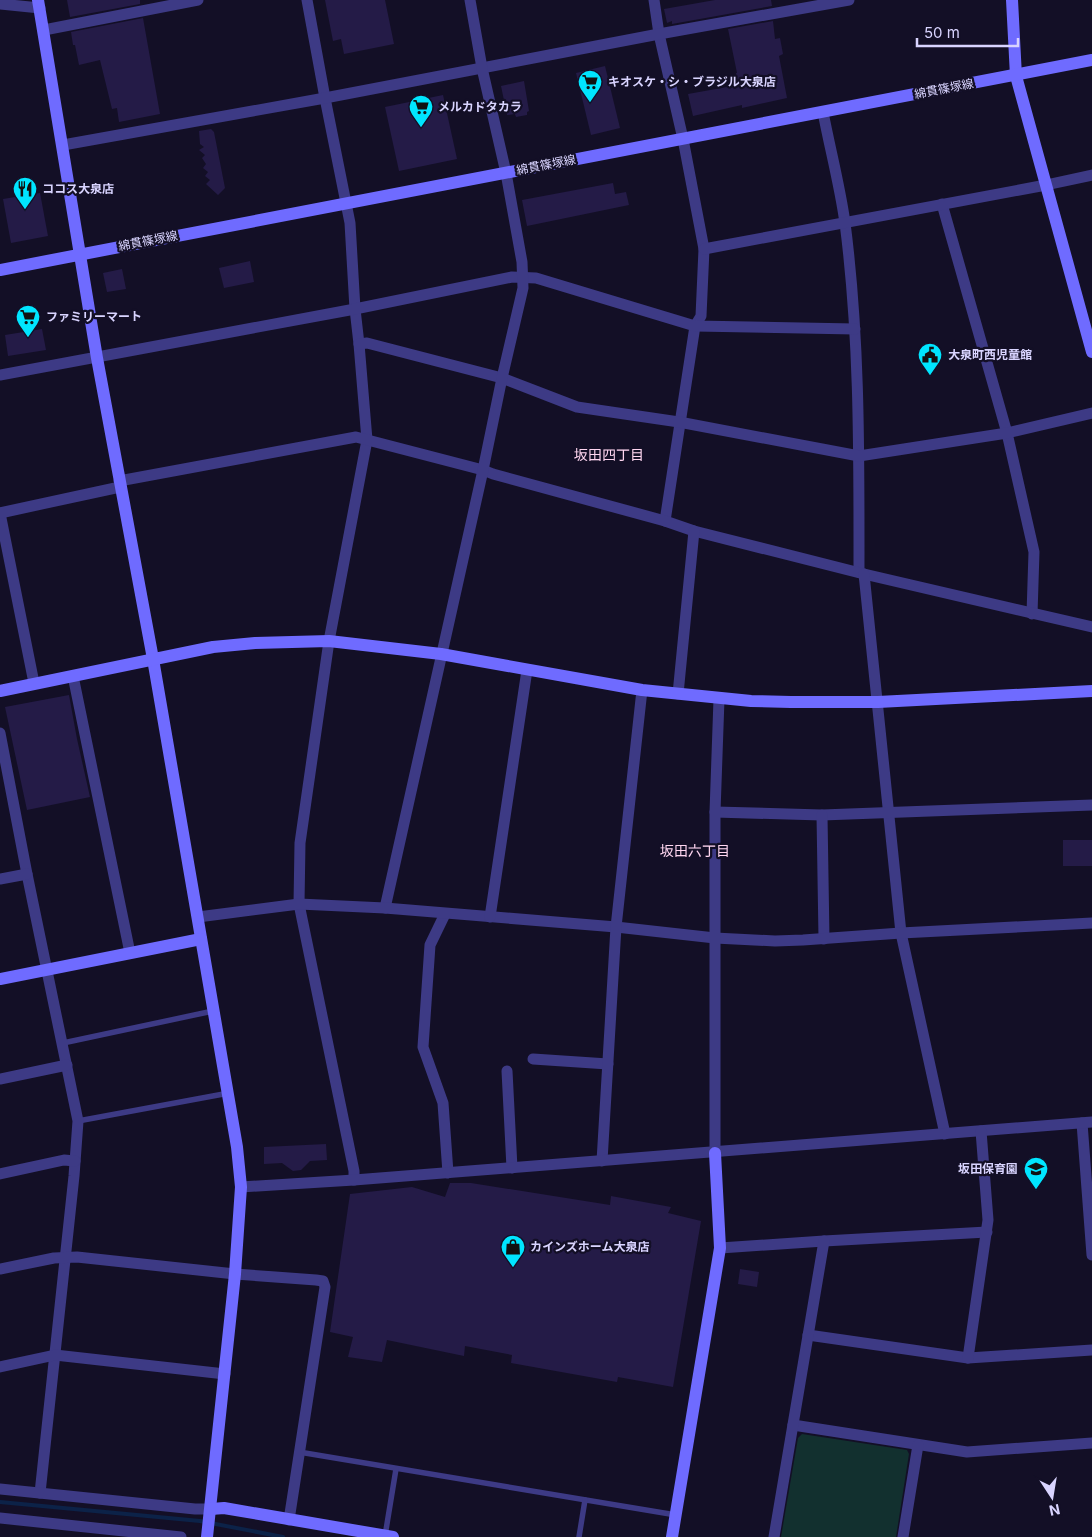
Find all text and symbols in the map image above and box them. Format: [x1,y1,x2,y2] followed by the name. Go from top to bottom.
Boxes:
[917,15,1018,47] scale bar
[924,23,960,42] text: 50 m
[577,69,603,103] supermarket icon: キオスケ・シ・ブラジル大泉店
[608,74,776,89] place label: キオスケ・シ・ブラジル大泉店
[913,75,975,102] street label: 綿貫篠塚線
[408,94,434,128] supermarket icon: メルカドタカラ
[438,99,522,114] place label: メルカドタカラ
[515,151,577,178] street label: 綿貫篠塚線
[12,176,38,210] restaurant icon: ココス大泉店
[42,181,114,196] place label: ココス大泉店
[117,227,179,254] street label: 綿貫篠塚線
[15,304,41,338] supermarket icon: ファミリーマート
[46,309,142,324] place label: ファミリーマート
[917,342,943,376] public building icon: 大泉町西児童館
[948,347,1032,362] place label: 大泉町西児童館
[574,446,644,463] district label: 坂田四丁目
[660,842,730,859] district label: 坂田六丁目
[1023,1156,1049,1190] school or university icon: 坂田保育園
[958,1161,1018,1176] place label: 坂田保育園
[500,1234,526,1268] shop icon: カインズホーム大泉店
[530,1239,649,1254] place label: カインズホーム大泉店
[1027,1472,1077,1522] north arrow
[1048,1501,1062,1520] text: N

